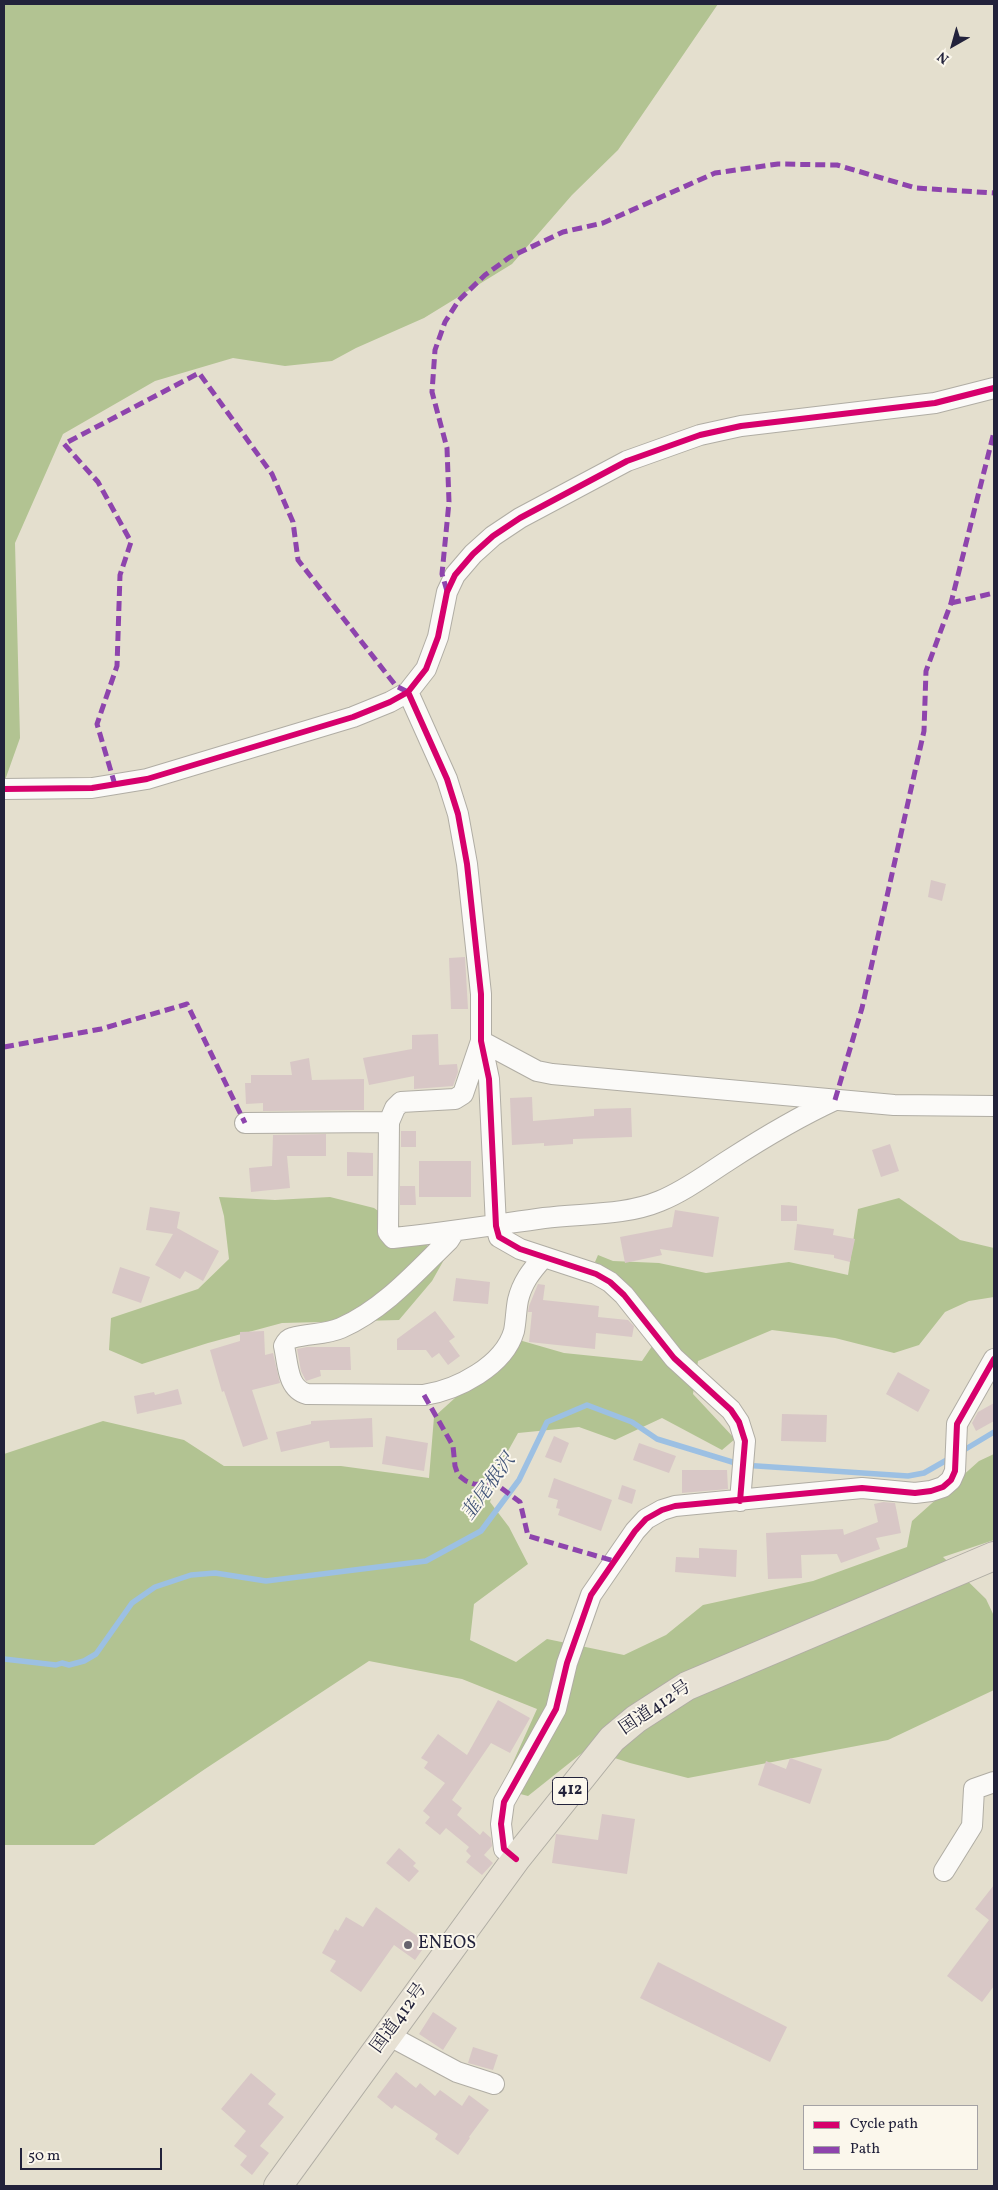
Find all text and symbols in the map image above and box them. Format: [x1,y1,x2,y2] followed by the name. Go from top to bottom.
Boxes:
[928,20,978,70] north arrow
[934,47,953,68] text: N
[458,1451,522,1525] water label: 韮尾根沢
[616,1677,696,1741] street label: 国道412号
[552,1778,588,1804] road number: 412
[418,1934,476,1956] place label: ENEOS
[402,1939,414,1951] marker: ENEOS
[367,1980,433,2058] street label: 国道412号
[803,2105,978,2170] legend
[850,2114,918,2135] text: Cycle path
[22,2138,165,2170] scale bar
[850,2139,880,2160] text: Path
[28,2146,60,2167] text: 50 m

